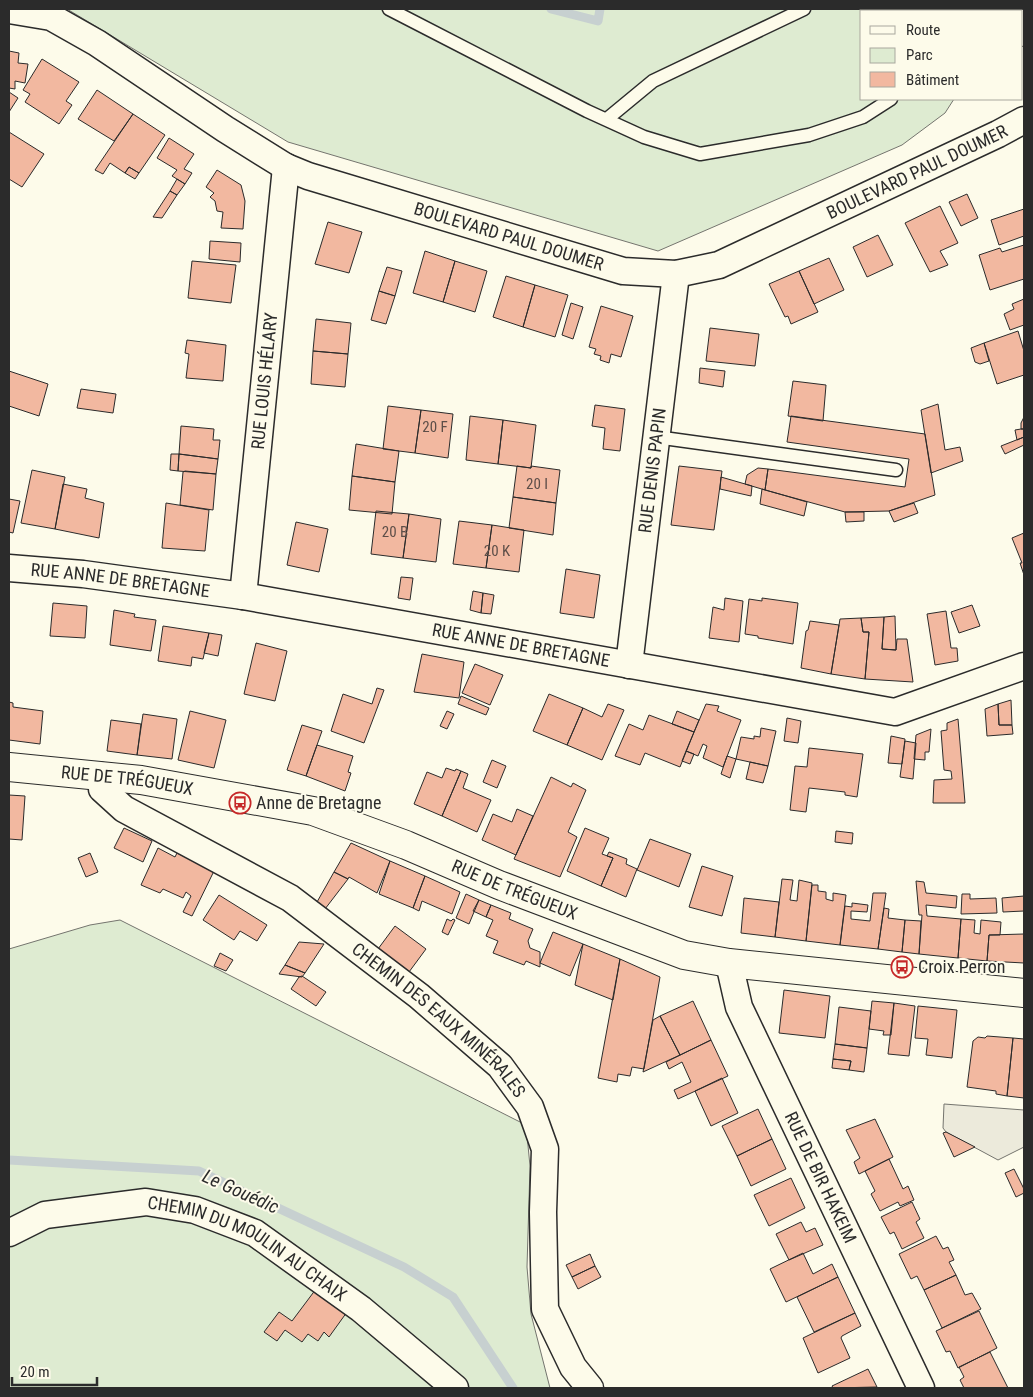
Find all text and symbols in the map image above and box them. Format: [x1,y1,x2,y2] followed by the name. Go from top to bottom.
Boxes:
[860,10,1023,100] legend
[906,21,940,39] text: Route
[906,46,933,64] text: Parc
[906,71,959,89] text: Bâtiment
[823,120,1011,223] street label: BOULEVARD PAUL DOUMER
[411,198,607,275] street label: BOULEVARD PAUL DOUMER
[247,311,281,450] street label: RUE LOUIS HÉLARY
[634,407,670,534] street label: RUE DENIS PAPIN
[422,418,448,436] house number: 20 F
[526,475,548,493] house number: 20 I
[382,523,408,541] house number: 20 B
[484,542,511,560] house number: 20 K
[30,559,211,601] street label: RUE ANNE DE BRETAGNE
[430,619,612,671] street label: RUE ANNE DE BRETAGNE
[60,761,195,799] street label: RUE DE TRÉGUEUX
[228,791,252,815] bus stop icon: Anne de Bretagne
[256,792,381,813] place label: Anne de Bretagne
[449,855,581,924] street label: RUE DE TRÉGUEUX
[348,938,530,1101] street label: CHEMIN DES EAUX MINÉRALES
[890,955,914,979] bus stop icon: Croix Perron
[918,956,1006,977] place label: Croix Perron
[781,1108,861,1246] street label: RUE DE BIR HAKEIM
[199,1164,283,1219] water label: Le Gouédic
[146,1191,351,1305] street label: CHEMIN DU MOULIN AU CHAIX
[12,1354,98,1386] scale bar
[20,1363,50,1381] text: 20 m

